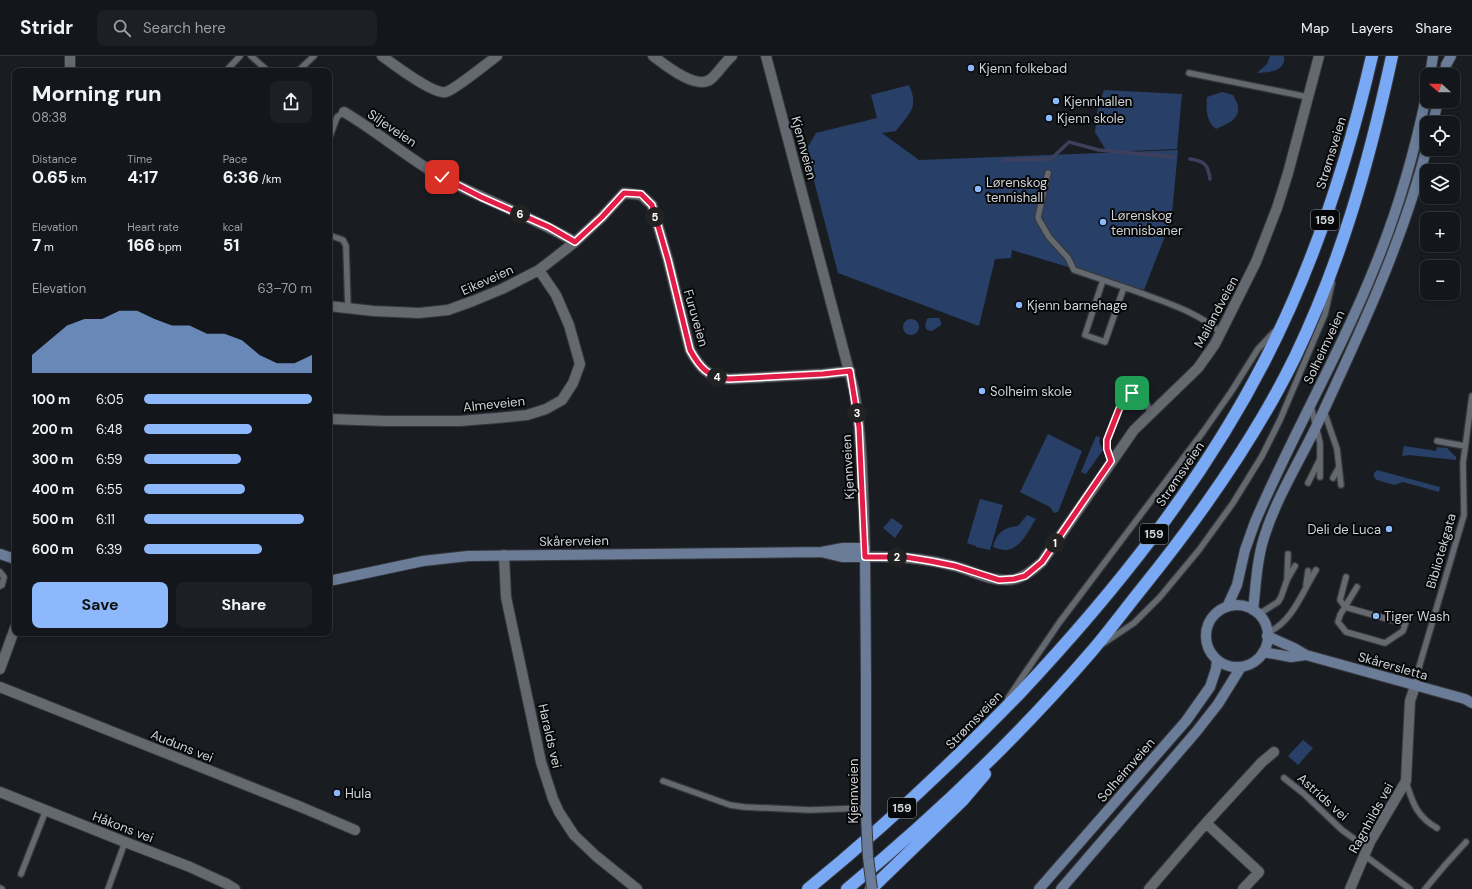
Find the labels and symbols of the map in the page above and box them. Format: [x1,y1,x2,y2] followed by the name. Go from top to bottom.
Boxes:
[979,60,1067,77] place label: Kjenn folkebad
[966,63,976,73] marker: Kjenn folkebad
[1420,68,1460,108] north arrow
[1064,93,1132,110] place label: Kjennhallen
[1051,96,1061,106] marker: Kjennhallen
[364,105,420,151] street label: Siljeveien
[1057,110,1124,127] place label: Kjenn skole
[1044,113,1054,123] marker: Kjenn skole
[787,114,821,182] street label: Kjennveien
[1312,115,1350,191] street label: Strømsveien
[425,160,459,194] pin
[986,174,1047,206] place label: Lørenskog tennishall
[973,184,983,194] marker: Lørenskog tennishall
[510,204,530,224] pin: 6
[645,207,665,227] pin: 5
[1111,207,1183,239] place label: Lørenskog tennisbaner
[1311,210,1339,230] road number: 159
[1098,217,1108,227] marker: Lørenskog tennisbaner
[458,261,516,299] street label: Eikeveien
[1190,273,1242,351] street label: Mailandveien
[680,288,712,348] street label: Furuveien
[1027,297,1127,314] place label: Kjenn barnehage
[1014,300,1024,310] marker: Kjenn barnehage
[1300,307,1348,387] street label: Solheimveien
[707,367,727,387] pin: 4
[1115,376,1149,410] pin
[990,383,1072,400] place label: Solheim skole
[977,386,987,396] marker: Solheim skole
[462,392,526,416] street label: Almeveien
[847,403,867,423] pin: 3
[838,434,858,500] street label: Kjennveien
[1152,438,1208,510] street label: Strømsveien
[1422,511,1460,591] street label: Bibliotekgata
[1307,521,1381,538] place label: Deli de Luca
[1140,524,1168,544] road number: 159
[1384,524,1394,534] marker: Deli de Luca
[539,532,609,550] street label: Skårerveien
[1045,533,1065,553] pin: 1
[887,547,907,567] pin: 2
[1384,608,1450,625] place label: Tiger Wash
[1371,611,1381,621] marker: Tiger Wash
[1356,648,1430,684] street label: Skårersletta
[942,687,1006,753] street label: Strømsveien
[534,702,566,770] street label: Haralds vei
[148,726,216,766] street label: Auduns vei
[1094,734,1158,806] street label: Solheimveien
[845,759,862,823] street label: Kjennveien
[1294,770,1352,824] street label: Astrids vei
[1345,780,1397,856] street label: Ragnhilds vei
[345,785,371,802] place label: Hula
[332,788,342,798] marker: Hula
[888,798,916,818] road number: 159
[90,808,156,846] street label: Håkons vei

